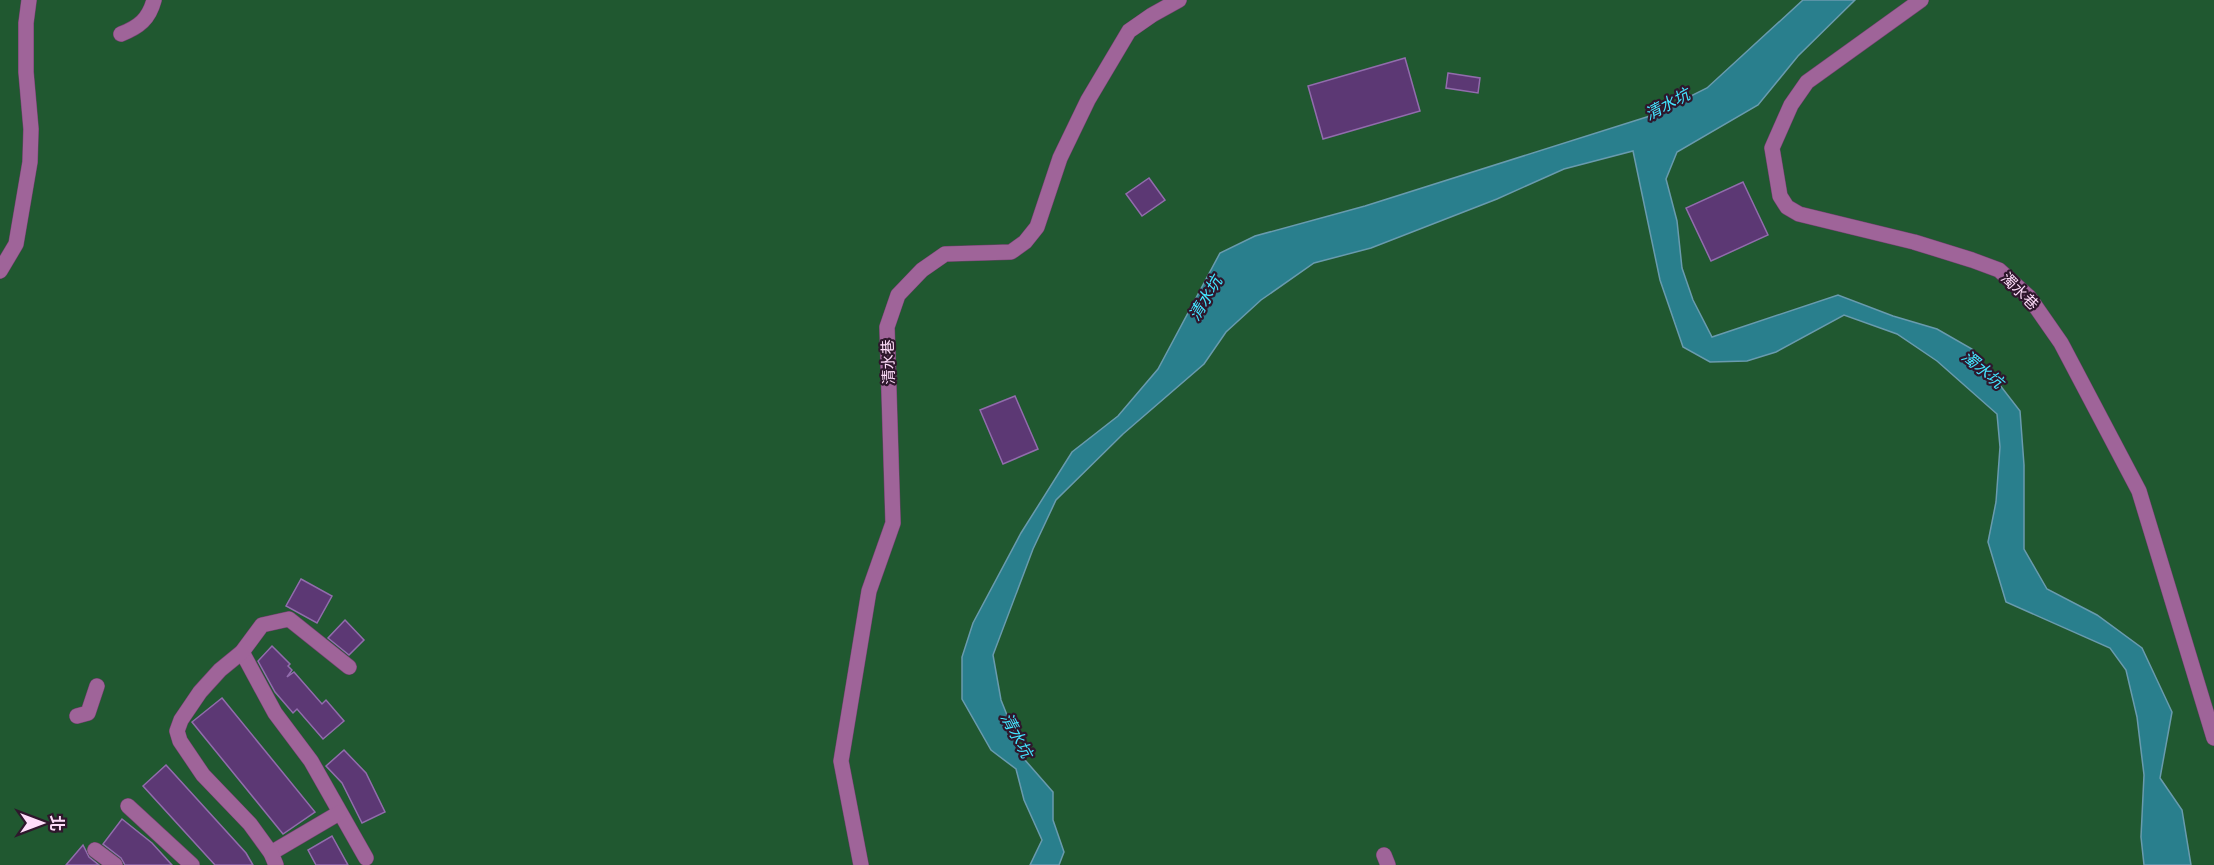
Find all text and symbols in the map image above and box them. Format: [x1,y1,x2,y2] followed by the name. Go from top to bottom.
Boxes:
[1641,83,1695,124] water label: 清水坑
[1997,268,2043,314] street label: 濁水巷
[1184,271,1227,324] water label: 清水坑
[878,339,898,385] street label: 清水巷
[1958,346,2009,393] water label: 濁水坑
[997,709,1038,763] water label: 清水坑
[12,793,72,853] north arrow
[47,815,67,831] text: 北

